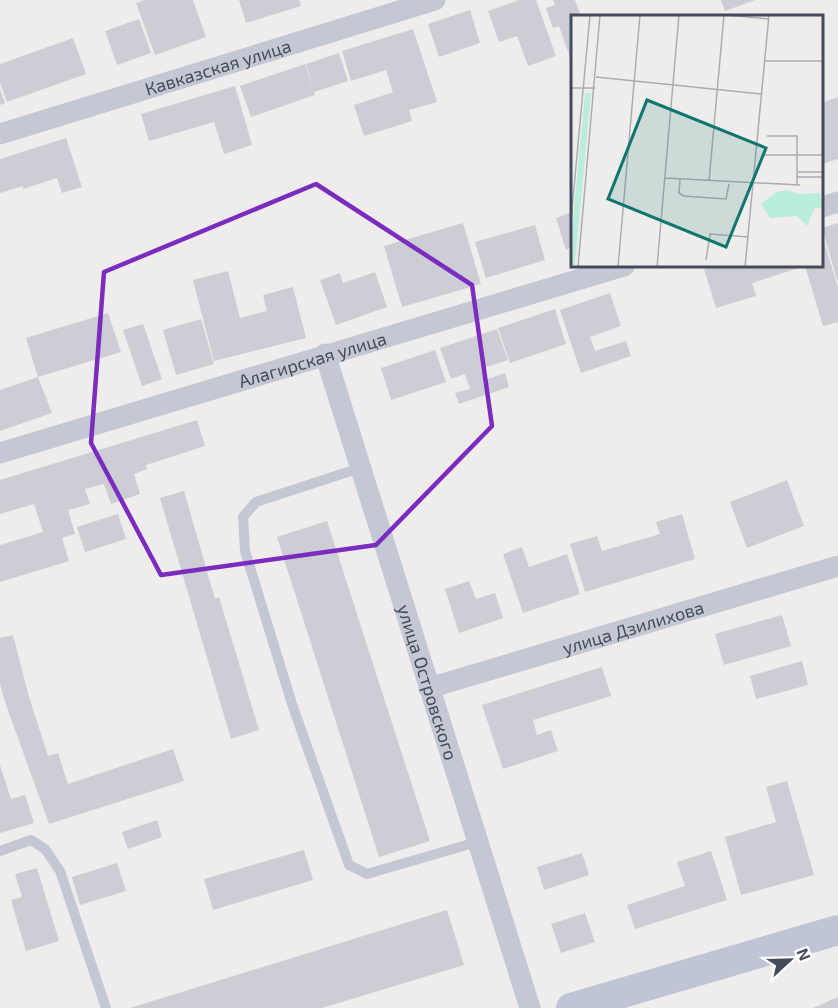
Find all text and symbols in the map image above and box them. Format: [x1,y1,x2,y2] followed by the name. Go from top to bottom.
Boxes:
[571,15,823,267] inset map
[142,34,294,100] street label: Кавказская улица
[236,327,389,392] street label: Алагирская улица
[560,596,707,659] street label: улица Дзилихова
[393,602,463,763] street label: улица Островского
[760,930,820,990] north arrow
[793,945,815,963] text: N

